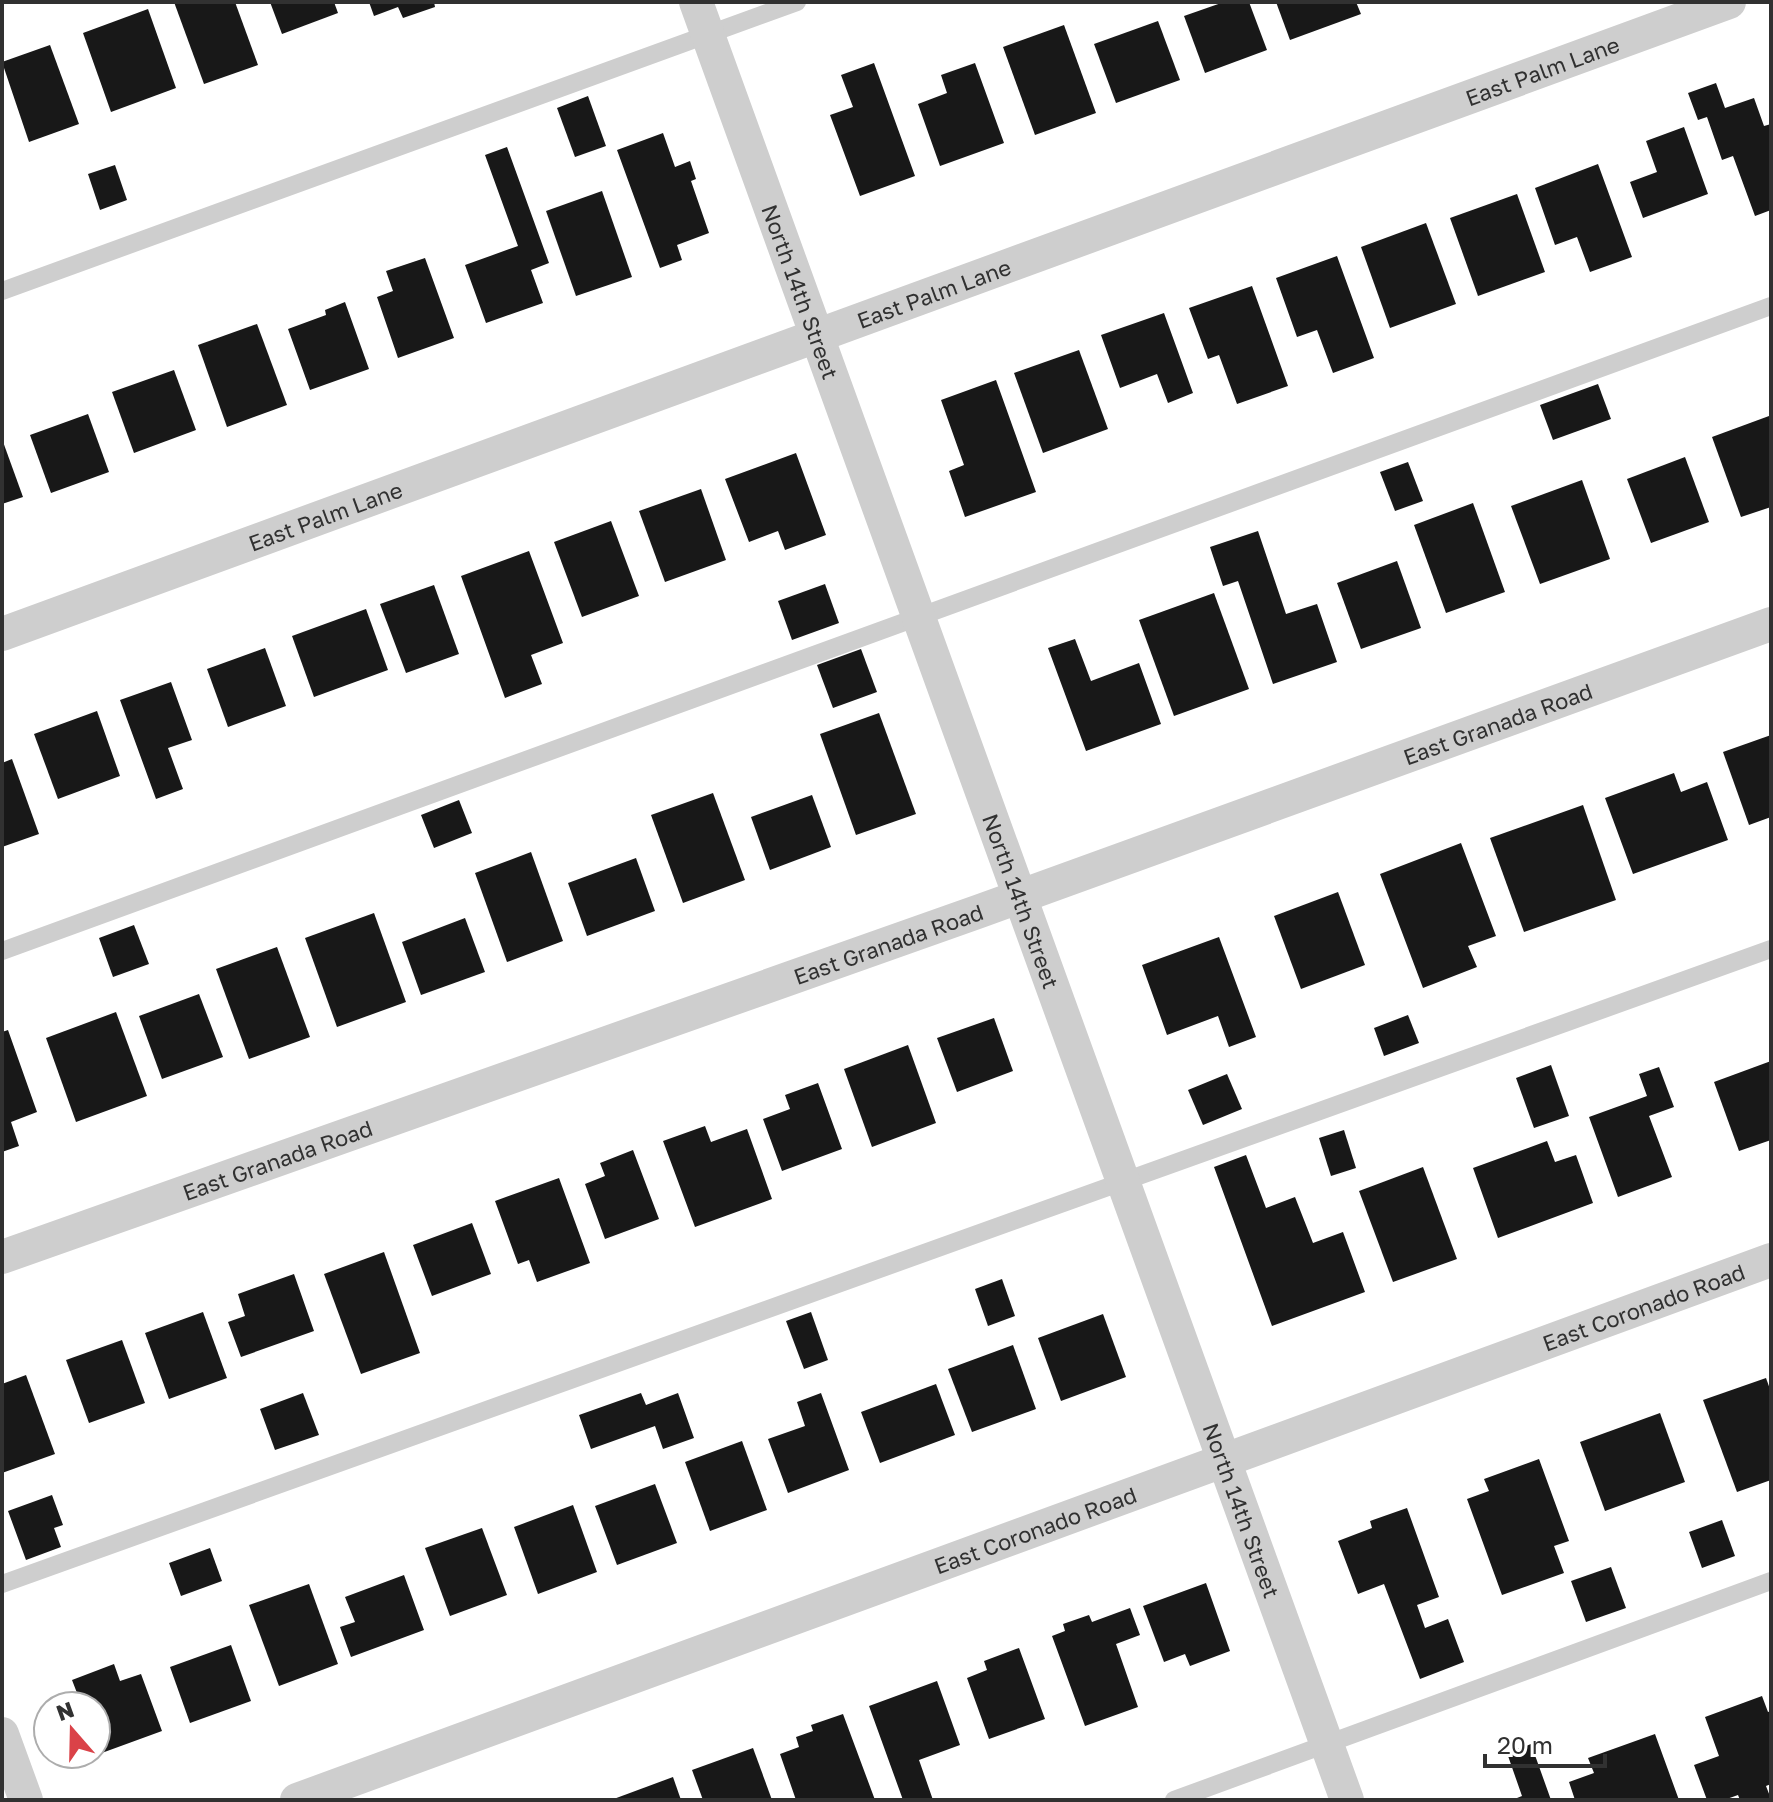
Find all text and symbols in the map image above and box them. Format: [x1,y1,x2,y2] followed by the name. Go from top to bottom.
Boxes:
[1461,30,1623,111] street label: East Palm Lane
[757,201,845,383] street label: North 14th Street
[853,253,1014,334] street label: East Palm Lane
[244,475,406,556] street label: East Palm Lane
[1399,677,1596,770] street label: East Granada Road
[977,810,1065,992] street label: North 14th Street
[790,898,987,989] street label: East Granada Road
[179,1114,376,1206] street label: East Granada Road
[1539,1257,1748,1356] street label: East Coronado Road
[1198,1419,1286,1601] street label: North 14th Street
[930,1480,1140,1579] street label: East Coronado Road
[32,1690,112,1770] north arrow
[53,1695,77,1726] text: N
[1485,1718,1605,1768] scale bar
[1497,1730,1553,1759] text: 20 m

